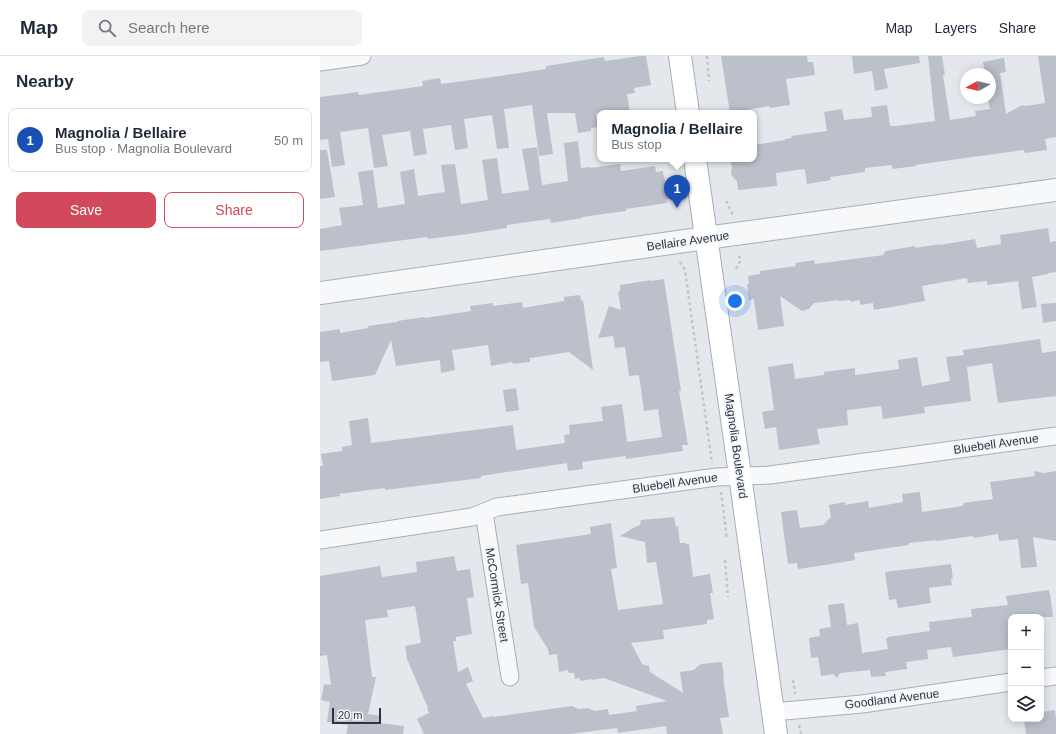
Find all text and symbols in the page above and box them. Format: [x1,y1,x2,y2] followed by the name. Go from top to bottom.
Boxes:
[82,10,362,46] search box
[20,17,58,38] text: Map
[96,17,118,39] icon: search
[128,19,210,36] text: Search here
[885,20,913,36] text: Map
[935,20,977,36] text: Layers
[999,20,1036,36] text: Share
[960,68,996,104] north arrow
[16,72,74,91] text: Nearby
[597,110,757,162] popup
[611,120,743,137] text: Magnolia / Bellaire
[55,124,187,141] text: Magnolia / Bellaire
[26,133,34,148] text: 1
[274,133,303,148] text: 50 m
[611,137,662,152] text: Bus stop
[55,141,232,156] text: Bus stop · Magnolia Boulevard
[664,175,690,208] pin: 1
[16,192,156,228] button: Save
[164,192,304,228] button: Share
[646,228,730,254] street label: Bellaire Avenue
[725,291,745,311] your location
[722,393,750,499] street label: Magnolia Boulevard
[953,431,1040,457] street label: Bluebell Avenue
[632,470,719,496] street label: Bluebell Avenue
[483,547,511,644] street label: McCormick Street
[1008,614,1044,722] map controls
[1008,614,1044,650] button: +
[1008,650,1044,686] button: −
[844,686,940,712] street label: Goodland Avenue
[1008,686,1044,722] button: layers
[332,706,381,725] scale bar
[338,709,362,721] text: 20 m

